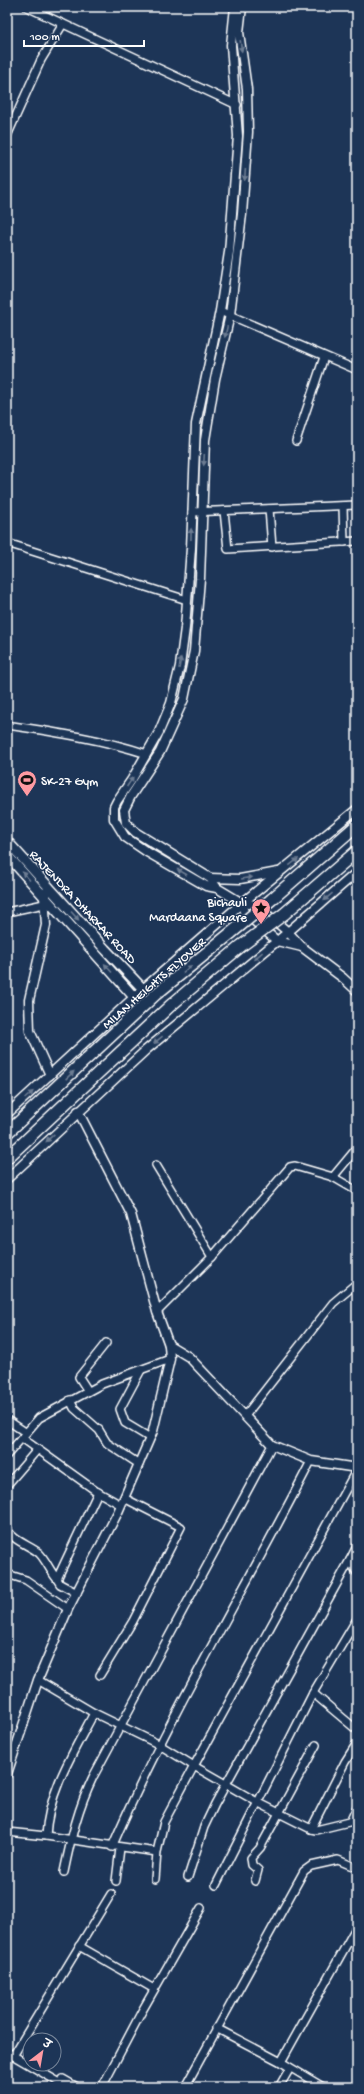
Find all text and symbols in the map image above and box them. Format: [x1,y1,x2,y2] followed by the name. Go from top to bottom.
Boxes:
[24,22,144,48] scale bar
[29,31,60,45] text: 100 m
[238,40,244,52] one-way arrow
[241,169,248,181] one-way arrow
[222,326,228,338] one-way arrow
[201,454,208,466] one-way arrow
[188,527,194,540] one-way arrow
[177,657,183,669] one-way arrow
[16,769,38,797] sports icon: SK-27 Gym
[41,775,98,790] place label: SK-27 Gym
[126,777,134,787] one-way arrow
[26,848,139,968] street label: RAJENDRA DHARKAR ROAD
[289,857,300,866] one-way arrow
[176,869,188,876] one-way arrow
[21,871,30,881] one-way arrow
[241,875,253,881] one-way arrow
[322,893,333,902] one-way arrow
[149,896,247,926] place label: Bichauli Mardaana Square
[250,897,272,925] place icon: Bichauli Mardaana Square
[70,911,80,921] one-way arrow
[100,934,210,1033] street label: MILAN HEIGHTS FLYOVER
[253,952,264,961] one-way arrow
[104,963,113,972] one-way arrow
[181,965,192,973] one-way arrow
[153,1035,164,1044] one-way arrow
[65,1070,75,1080] one-way arrow
[24,1091,33,1100] one-way arrow
[45,1133,55,1143] one-way arrow
[22,2032,62,2072] north arrow
[39,2037,54,2053] text: उ

